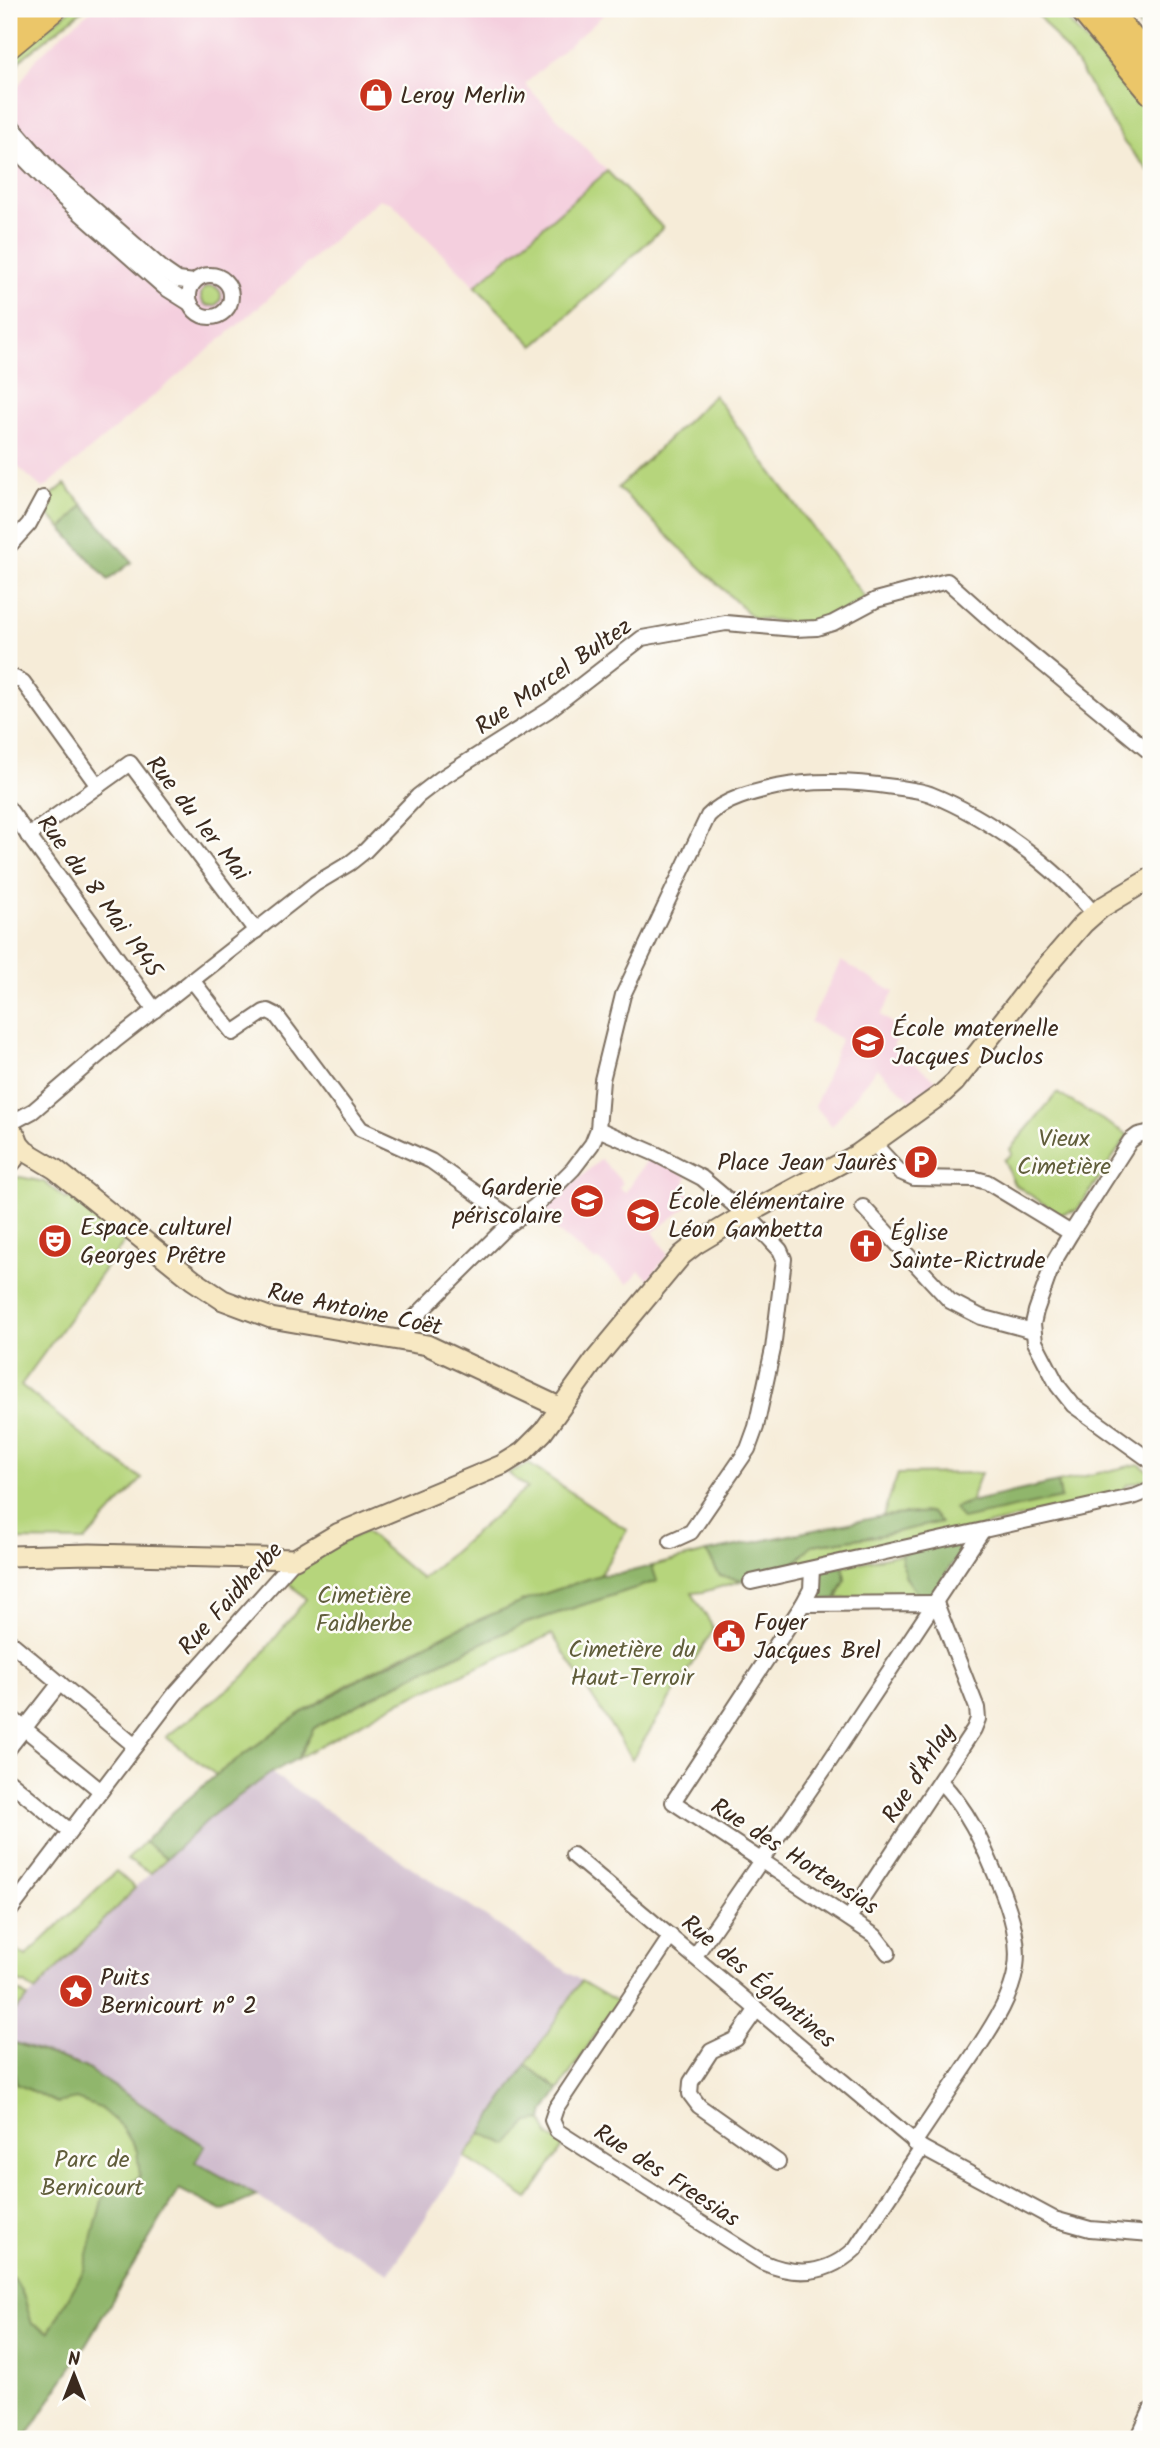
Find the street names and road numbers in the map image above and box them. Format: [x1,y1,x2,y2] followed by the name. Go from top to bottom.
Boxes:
[467,608,641,746] street label: Rue Marcel Bultez
[135,747,259,891] street label: Rue du 1er Mai
[26,807,173,989] street label: Rue du 8 Mai 1945
[264,1273,446,1348] street label: Rue Antoine Coët
[169,1533,293,1665] street label: Rue Faidherbe
[872,1715,967,1832] street label: Rue d'Arlay
[702,1788,886,1926] street label: Rue des Hortensias
[672,1905,844,2059] street label: Rue des Églantines
[585,2114,747,2238] street label: Rue des Freesias

